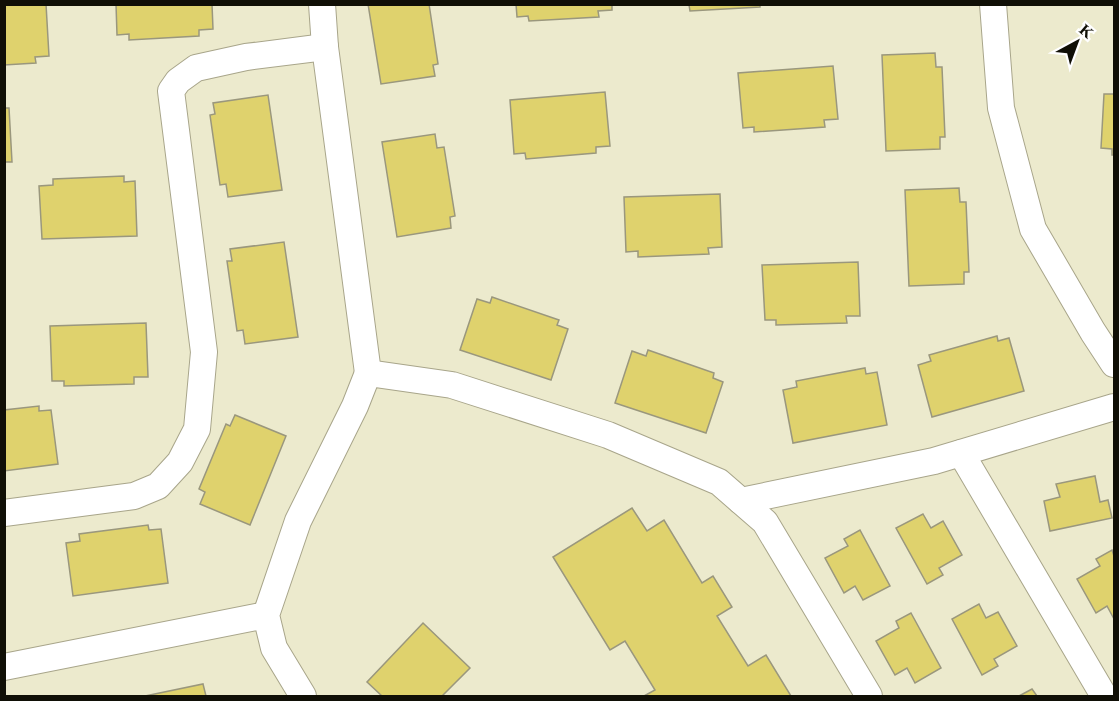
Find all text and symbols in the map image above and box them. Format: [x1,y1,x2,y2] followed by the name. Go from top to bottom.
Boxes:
[1047,12,1107,72] north arrow
[1076,21,1097,42] text: K

